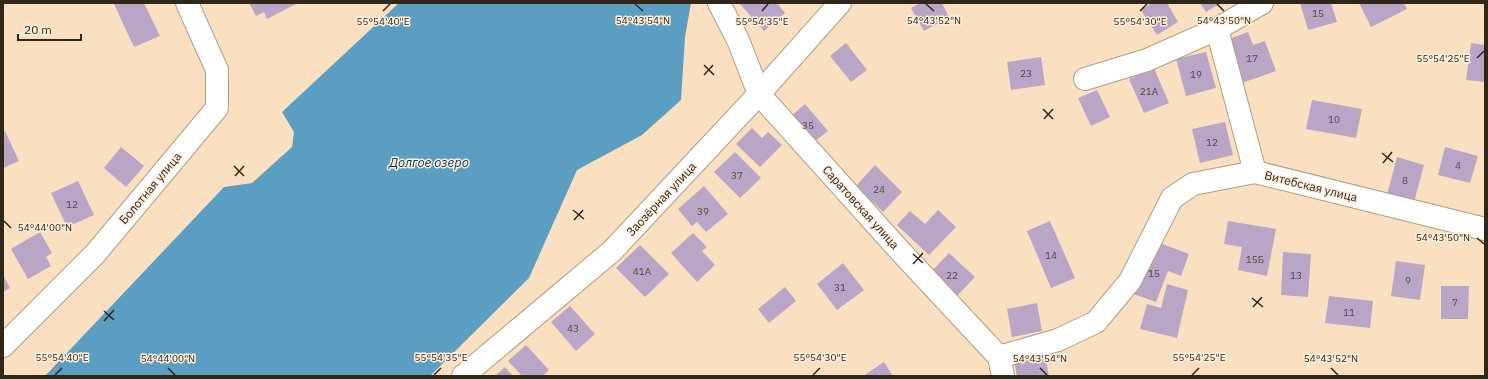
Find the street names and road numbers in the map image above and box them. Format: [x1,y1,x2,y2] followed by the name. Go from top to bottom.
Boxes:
[116,149,185,227] street label: Болотная улица
[623,158,700,239] street label: Заозёрная улица
[820,162,903,252] street label: Саратовская улица
[1263,167,1360,205] street label: Витебская улица

